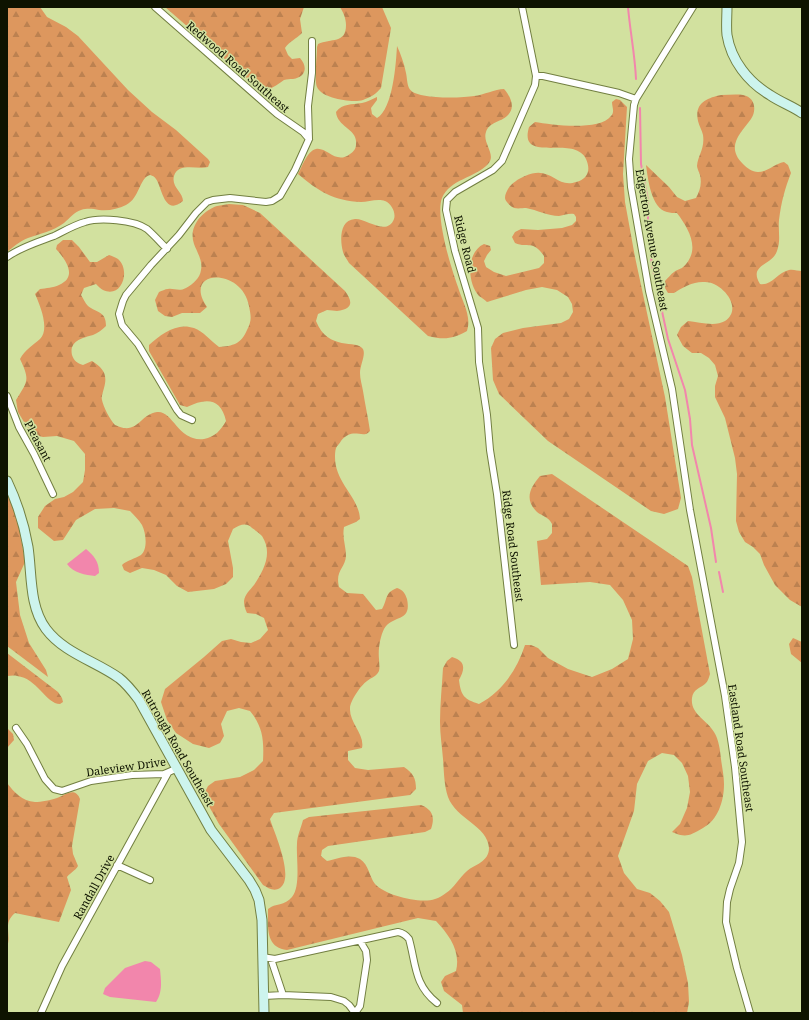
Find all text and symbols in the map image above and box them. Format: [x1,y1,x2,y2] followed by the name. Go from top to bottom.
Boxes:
[184,18,293,116] street label: Redwood Road Southeast
[633,168,672,312] street label: Edgerton Avenue Southeast
[451,214,480,274] street label: Ridge Road
[21,418,56,464] street label: Pleasant
[499,489,528,603] street label: Ridge Road Southeast
[725,683,758,813] street label: Eastland Road Southeast
[139,686,218,809] street label: Rutrough Road Southeast
[85,753,167,780] street label: Daleview Drive
[70,852,118,922] street label: Randall Drive

